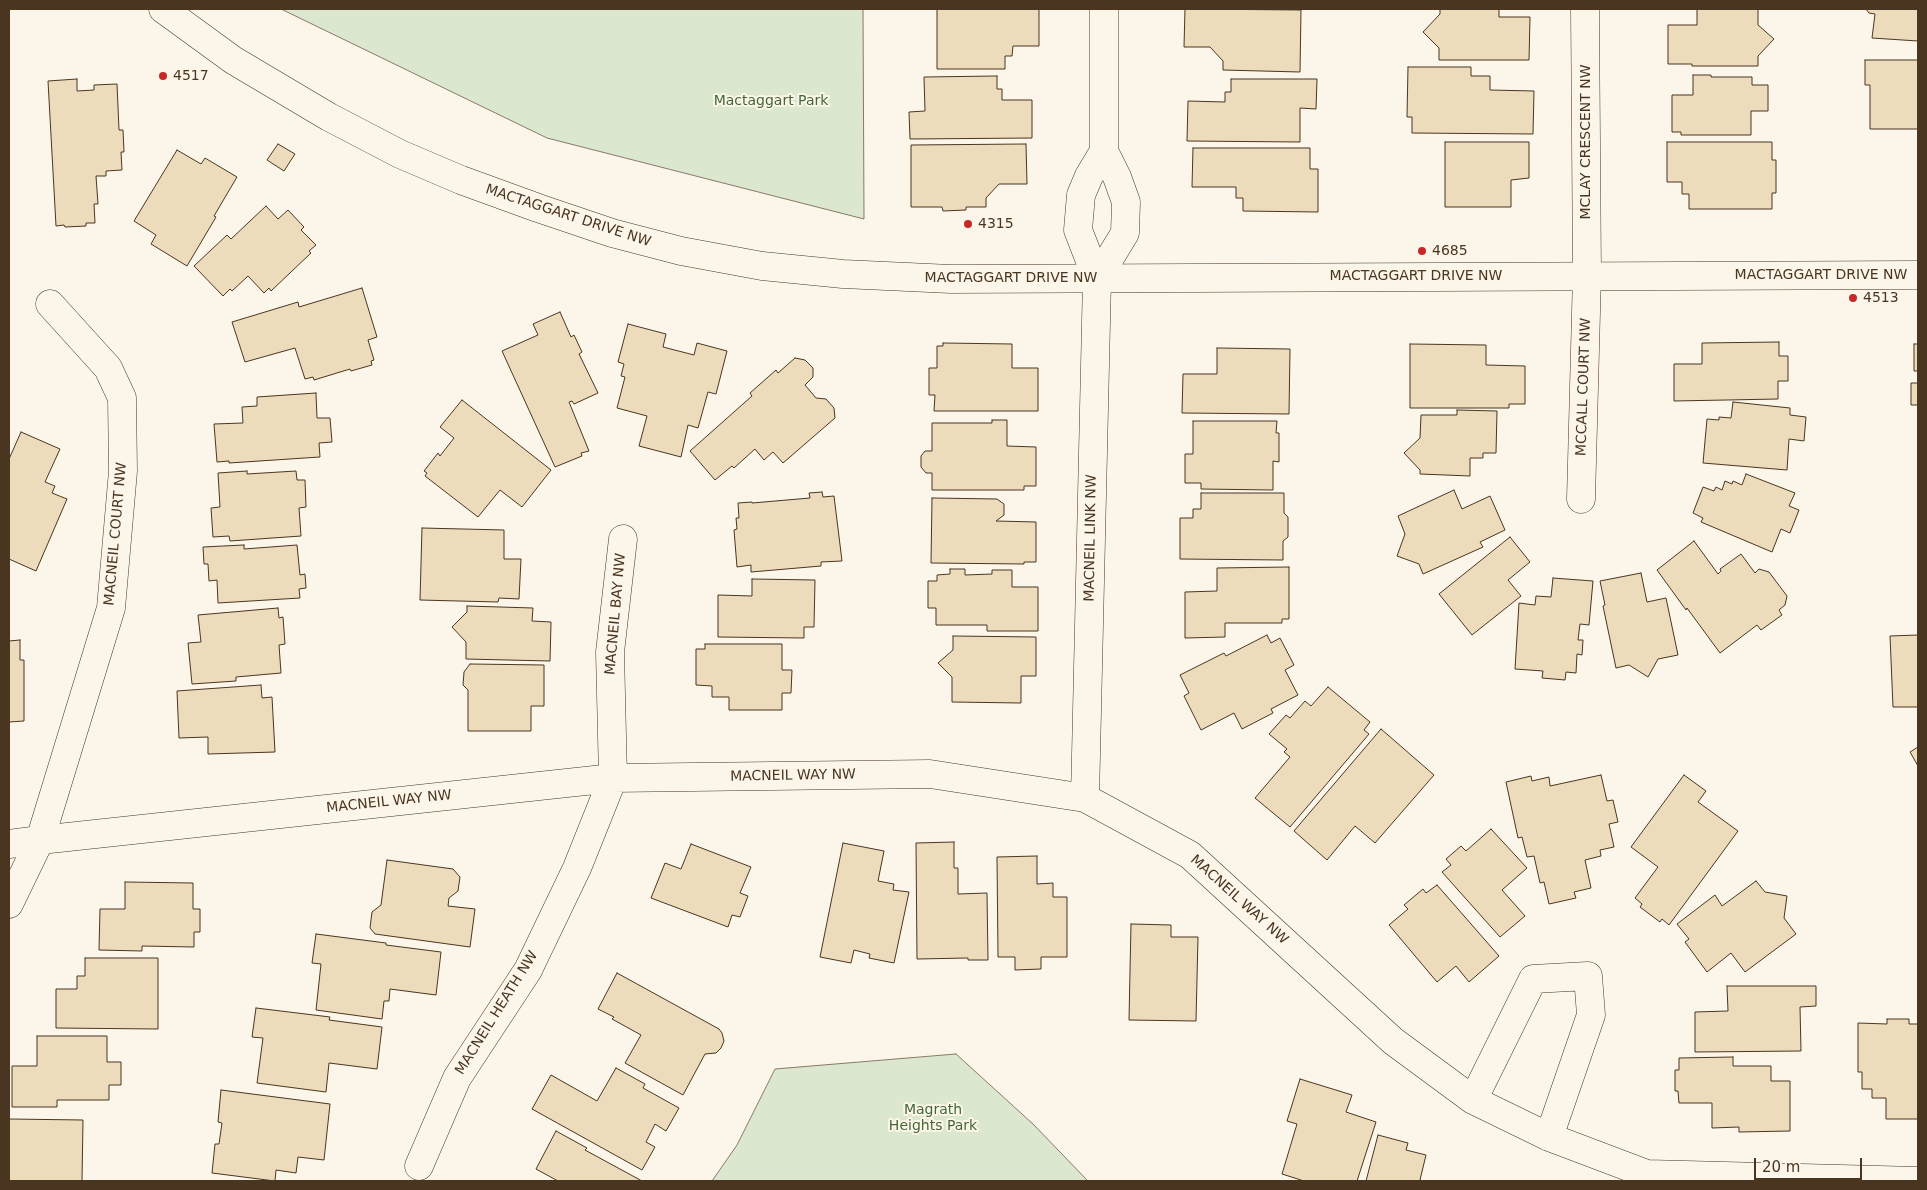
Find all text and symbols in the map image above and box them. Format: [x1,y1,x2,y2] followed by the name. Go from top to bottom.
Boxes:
[1578,64,1594,220] street label: MCLAY CRESCENT NW
[173,68,209,84] place label: 4517
[157,70,169,82] marker: 4517
[714,93,828,109] park label: Mactaggart Park
[483,181,653,251] street label: MACTAGGART DRIVE NW
[978,216,1014,232] place label: 4315
[962,218,974,230] marker: 4315
[1432,243,1468,259] place label: 4685
[1416,245,1428,257] marker: 4685
[1735,267,1907,283] street label: MACTAGGART DRIVE NW
[1330,268,1502,284] street label: MACTAGGART DRIVE NW
[925,270,1097,286] street label: MACTAGGART DRIVE NW
[1863,290,1899,306] place label: 4513
[1847,292,1859,304] marker: 4513
[1573,318,1595,456] street label: MCCALL COURT NW
[101,462,131,606] street label: MACNEIL COURT NW
[1081,474,1101,602] street label: MACNEIL LINK NW
[602,552,630,676] street label: MACNEIL BAY NW
[730,767,856,785] street label: MACNEIL WAY NW
[326,787,452,817] street label: MACNEIL WAY NW
[1187,852,1291,948] street label: MACNEIL WAY NW
[452,948,542,1078] street label: MACNEIL HEATH NW
[889,1102,977,1134] park label: Magrath Heights Park
[1757,1148,1864,1180] scale bar
[1762,1158,1800,1176] text: 20 m

